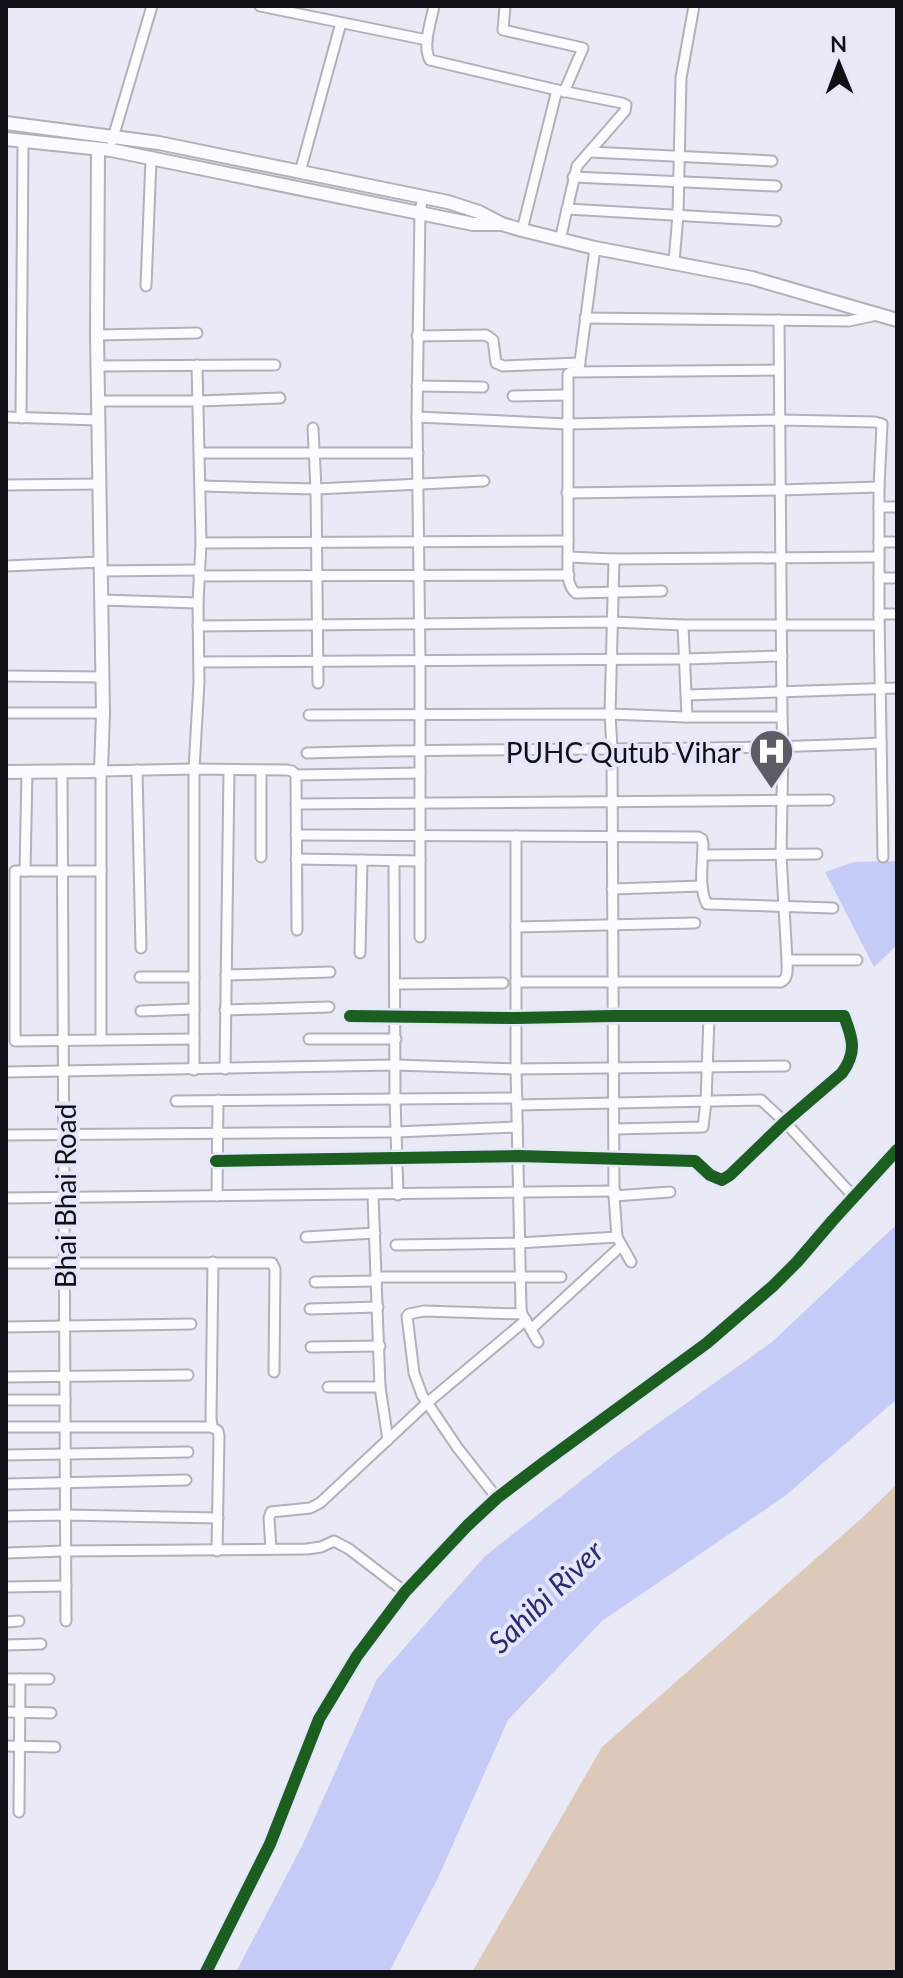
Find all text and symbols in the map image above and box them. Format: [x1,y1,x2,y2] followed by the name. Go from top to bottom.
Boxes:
[799,24,879,104] north arrow
[830,30,847,57] text: N
[748,728,796,791] hospital icon: PUHC Qutub Vihar
[506,735,741,769] place label: PUHC Qutub Vihar
[48,1104,82,1288] street label: Bhai Bhai Road
[480,1532,610,1660] water label: Sahibi River

